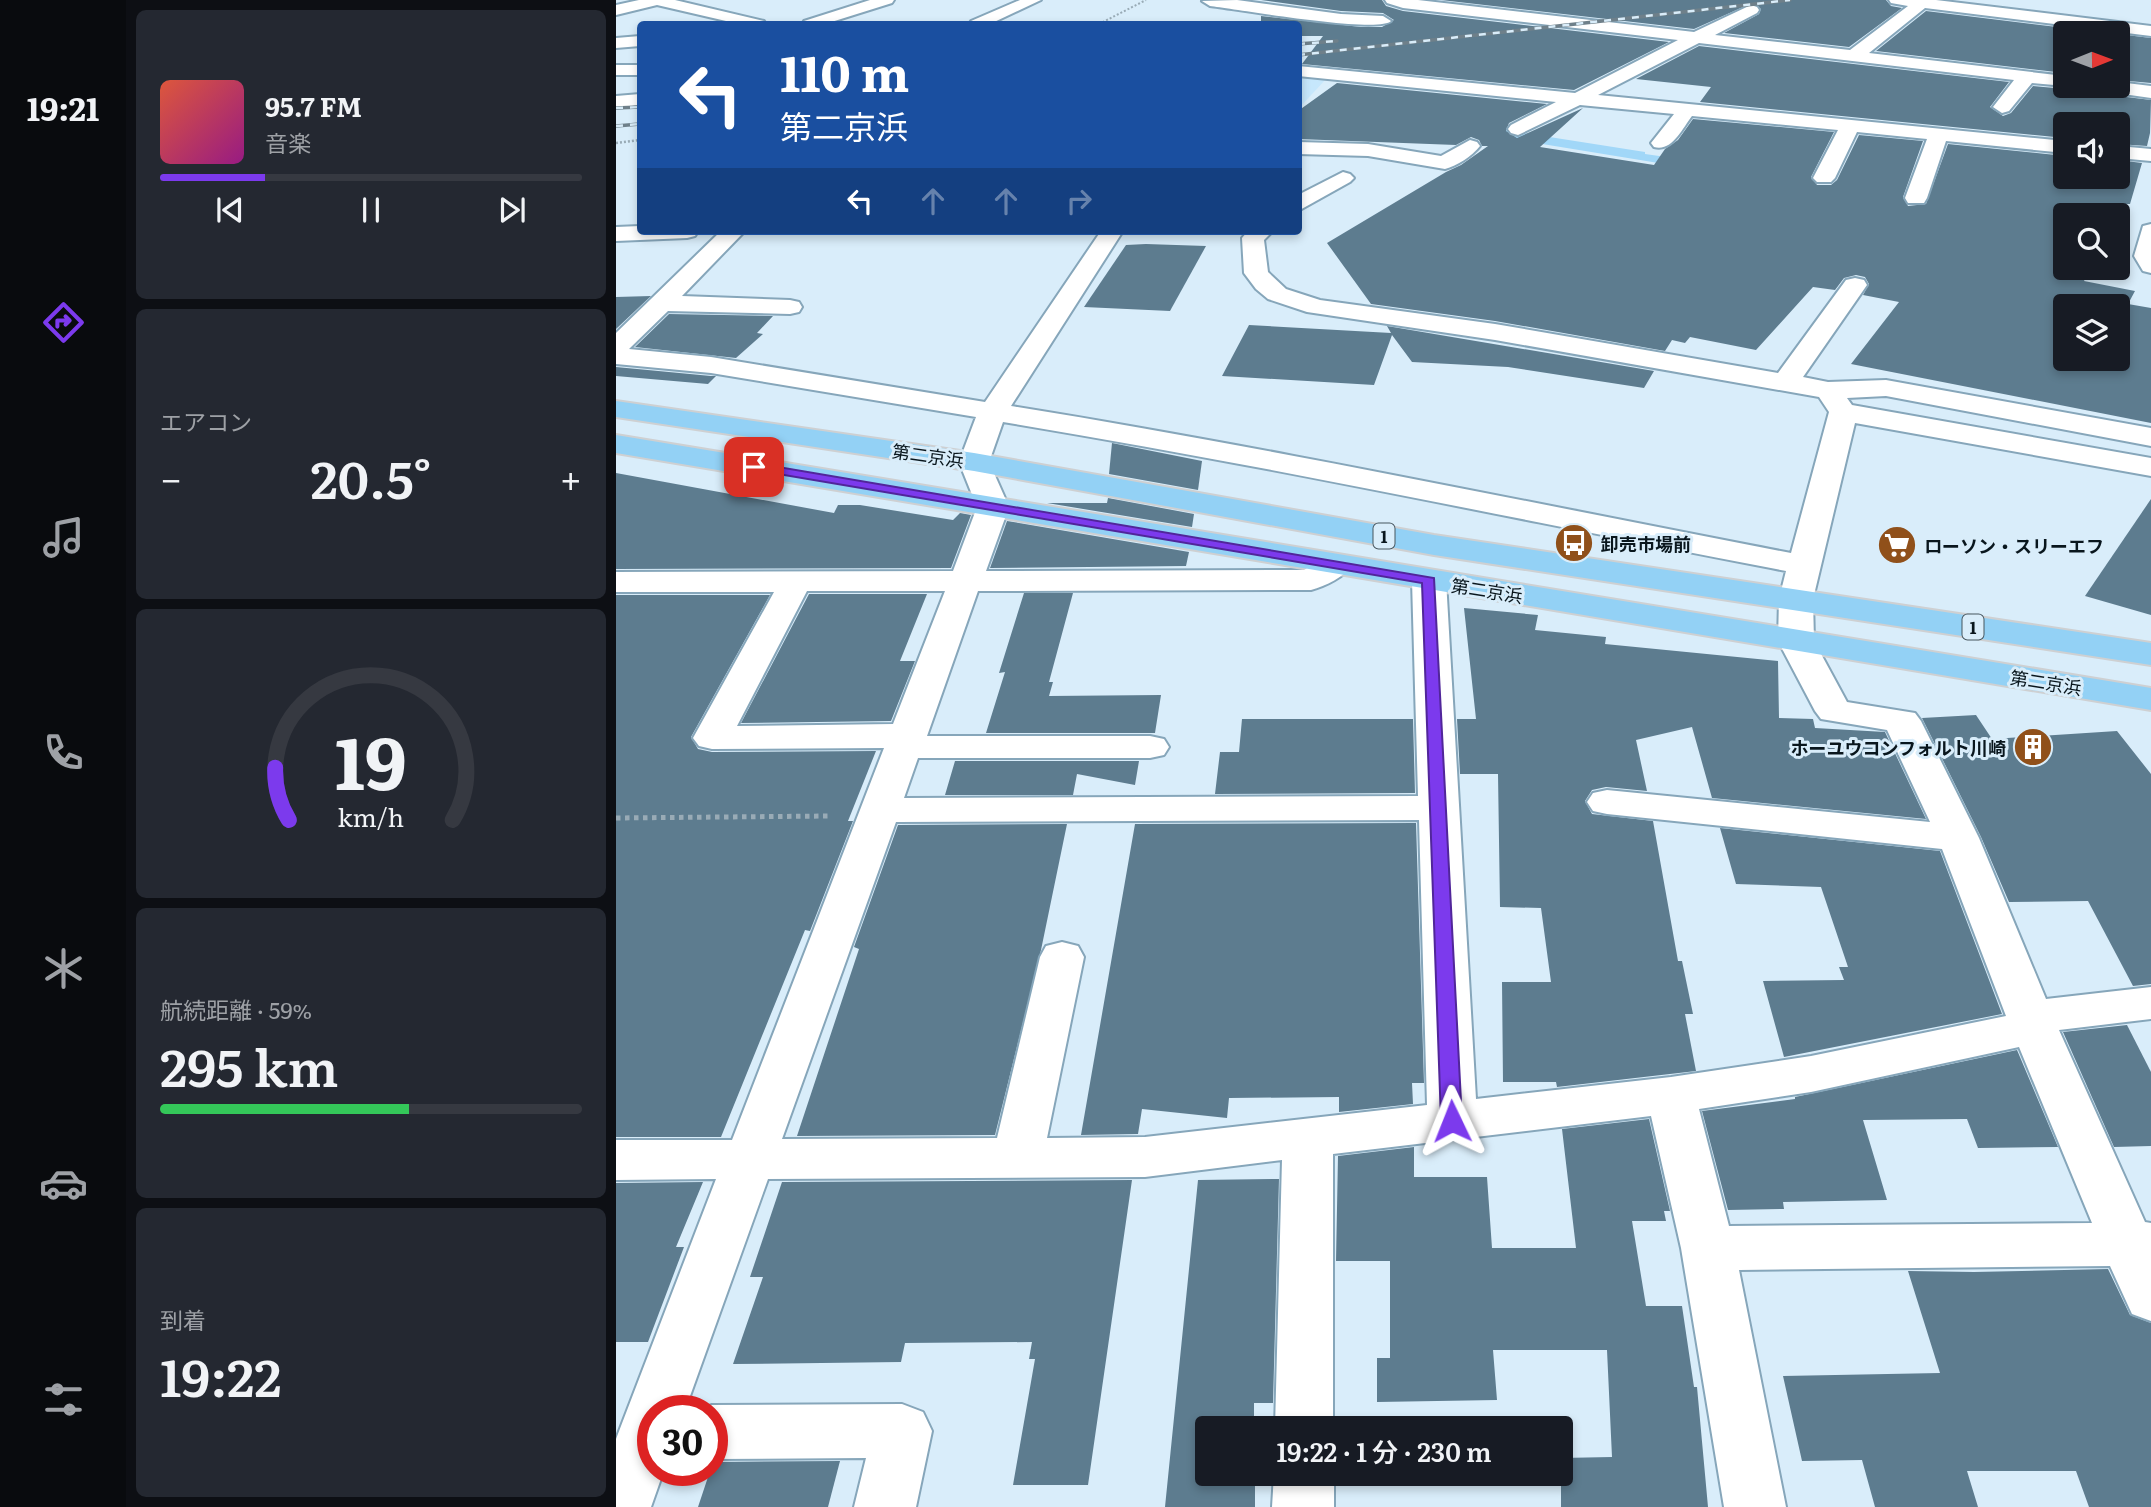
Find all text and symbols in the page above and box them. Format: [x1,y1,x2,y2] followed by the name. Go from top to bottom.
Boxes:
[2053,21,2130,98] north arrow
[2053,21,2130,371] map controls
[780,34,909,107] text: 110 m
[665,49,756,140] icon: left
[27,83,99,131] text: 19:21
[265,86,362,125] text: 95.7 FM
[780,101,908,149] text: 第二京浜
[2053,112,2130,189] button: sound
[265,125,311,159] text: 音楽
[841,182,879,220] icon: left
[914,182,952,220] icon: ahead
[987,182,1025,220] icon: ahead
[1060,182,1098,220] icon: right
[211,191,249,229] icon: previous
[352,191,390,229] icon: pause
[493,191,531,229] icon: next
[2053,203,2130,280] button: search
[2053,294,2130,371] button: layers
[39,298,88,347] icon: directions
[160,404,252,438] text: エアコン
[724,437,784,497] pin
[890,437,966,473] street label: 第二京浜
[310,438,432,515] text: 20.5°
[160,448,182,505] text: −
[560,448,582,505] text: +
[735,448,773,486] icon: arrive
[39,513,88,562] icon: music
[1553,522,1595,564] bus stop icon: 卸売市場前
[1374,524,1394,548] road number: 1
[1876,524,1918,566] supermarket icon: ローソン・スリーエフ
[1601,530,1691,557] place label: 卸売市場前
[1924,532,2104,559] place label: ローソン・スリーエフ
[1449,571,1525,609] street label: 第二京浜
[1962,614,1984,640] road number: 1
[2008,663,2084,701] street label: 第二京浜
[335,704,407,812] text: 19
[2012,726,2054,768] building icon: ホーユウコンフォルト川崎
[39,728,88,777] icon: phone
[1791,734,2006,761] place label: ホーユウコンフォルト川崎
[338,797,404,834] text: km/h
[39,944,88,993] icon: climate
[160,992,312,1026] text: 航続距離 · 59%
[160,1026,338,1103] text: 295 km
[1415,1084,1489,1158] position arrow
[39,1159,88,1208] icon: car
[160,1302,206,1336] text: 到着
[160,1336,282,1413] text: 19:22
[39,1375,88,1424] icon: filters
[637,1395,728,1486] speed limit sign: 30
[1276,1431,1492,1470] text: 19:22 · 1 分 · 230 m

